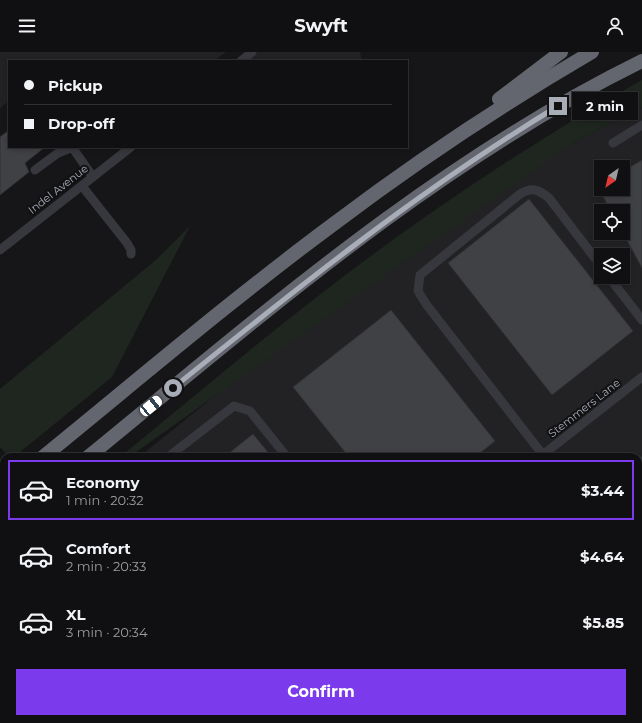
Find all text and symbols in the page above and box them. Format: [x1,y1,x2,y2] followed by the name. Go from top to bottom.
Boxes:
[16,15,38,37] icon: menu
[294,15,348,37] text: Swyft
[604,15,626,37] icon: person
[48,76,103,95] text: Pickup
[572,92,638,120] callout: 2 min
[549,97,567,115] route end
[586,98,624,114] text: 2 min
[48,114,115,133] text: Drop-off
[594,160,630,196] north arrow
[594,160,630,284] map controls
[25,161,91,217] street label: Indel Avenue
[594,204,630,240] button: locate
[594,248,630,284] button: layers
[545,375,623,440] street label: Stemmers Lane
[164,379,182,397] route start
[138,394,164,418] car
[18,472,54,508] icon: car
[66,473,139,492] text: Economy
[581,481,624,500] text: $3.44
[66,492,144,508] text: 1 min · 20:32
[18,538,54,574] icon: car
[66,539,131,558] text: Comfort
[580,547,624,566] text: $4.64
[66,558,146,574] text: 2 min · 20:33
[18,604,54,640] icon: car
[66,605,85,624] text: XL
[583,613,624,632] text: $5.85
[66,624,148,640] text: 3 min · 20:34
[16,669,626,715] button: Confirm

